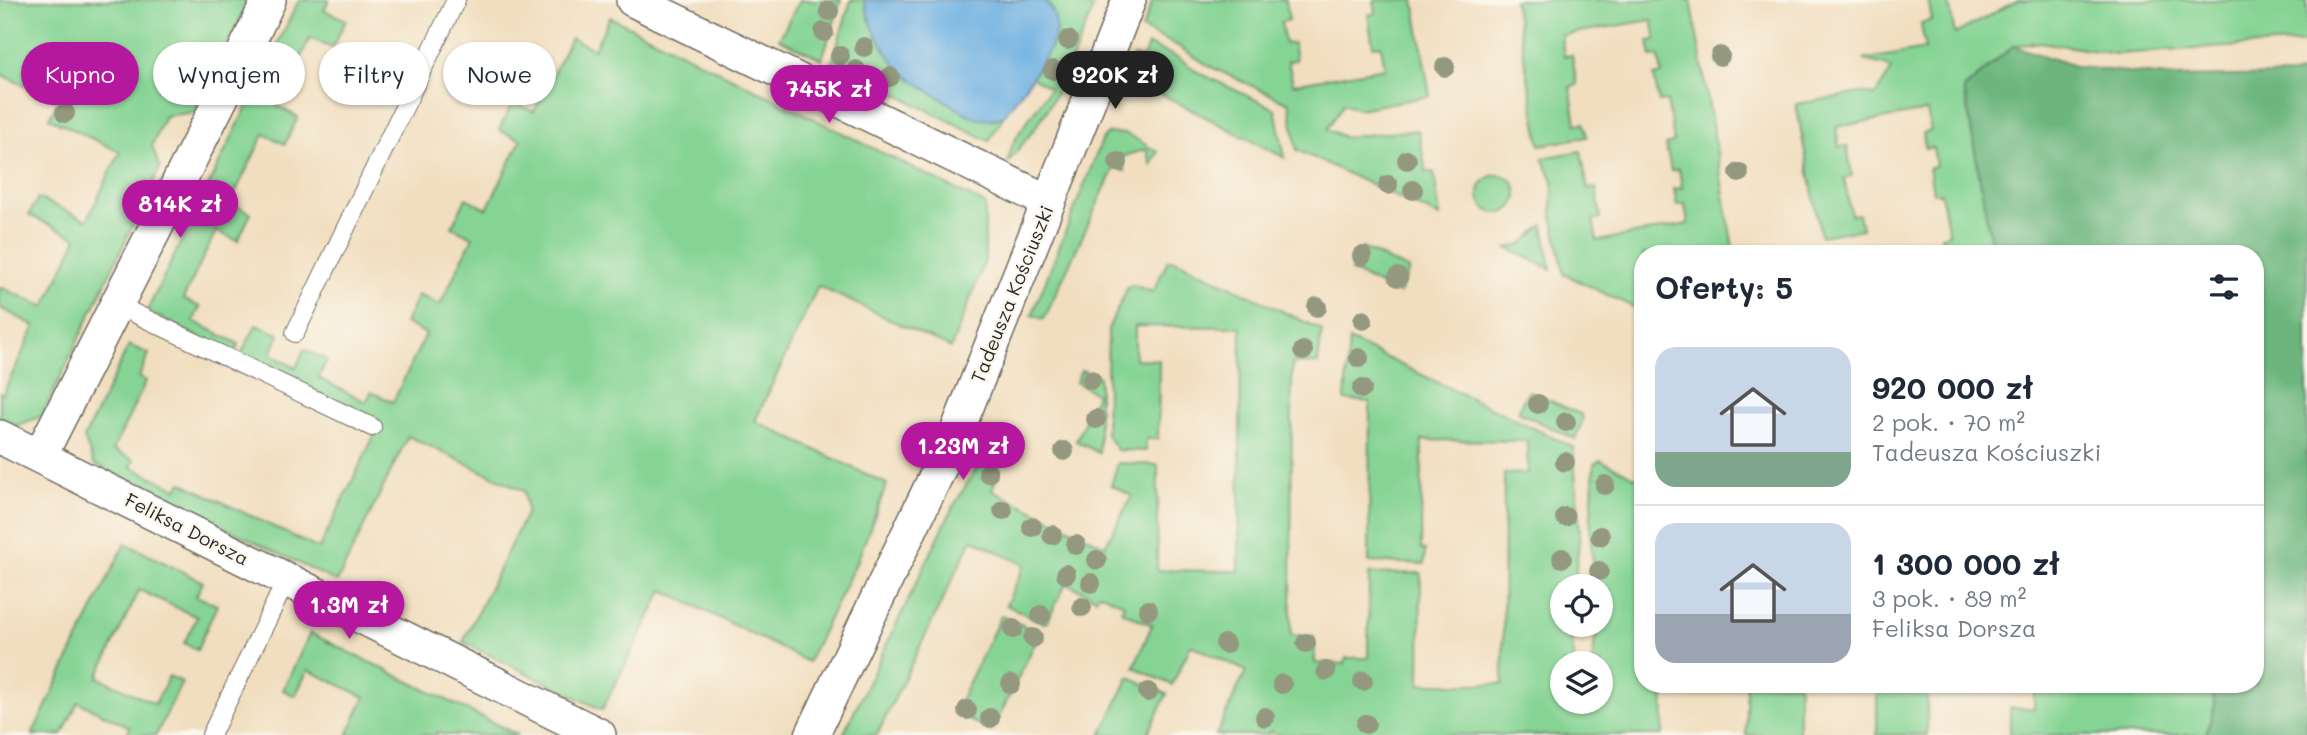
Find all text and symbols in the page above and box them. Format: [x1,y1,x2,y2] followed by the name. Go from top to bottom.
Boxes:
[21,42,139,105] chip: Kupno
[153,42,305,105] chip: Wynajem
[319,42,429,105] chip: Filtry
[443,42,556,105] chip: Nowe
[1050,52,1180,111] pin: 920K zł
[1072,59,1158,89] text: 920K zł
[764,66,894,125] pin: 745K zł
[786,73,872,103] text: 745K zł
[115,180,245,240] pin: 814K zł
[138,188,222,218] text: 814K zł
[964,201,1059,386] street label: Tadeusza Kościuszki
[1655,267,1793,307] text: Oferty: 5
[2205,268,2243,306] icon: filters
[1872,367,2033,407] text: 920 000 zł
[1711,375,1795,459] icon: home
[1872,407,2025,437] text: 2 pok. · 70 m²
[891,422,1035,482] pin: 1.23M zł
[917,430,1009,460] text: 1.23M zł
[1872,437,2101,467] text: Tadeusza Kościuszki
[121,487,253,570] street label: Feliksa Dorsza
[1872,543,2060,583] text: 1 300 000 zł
[1711,551,1795,635] icon: home
[1550,574,1613,714] map controls
[1550,574,1613,637] button: locate
[284,582,414,641] pin: 1.3M zł
[1872,583,2026,613] text: 3 pok. · 89 m²
[309,589,389,619] text: 1.3M zł
[1872,613,2036,643] text: Feliksa Dorsza
[1550,651,1613,714] button: layers

